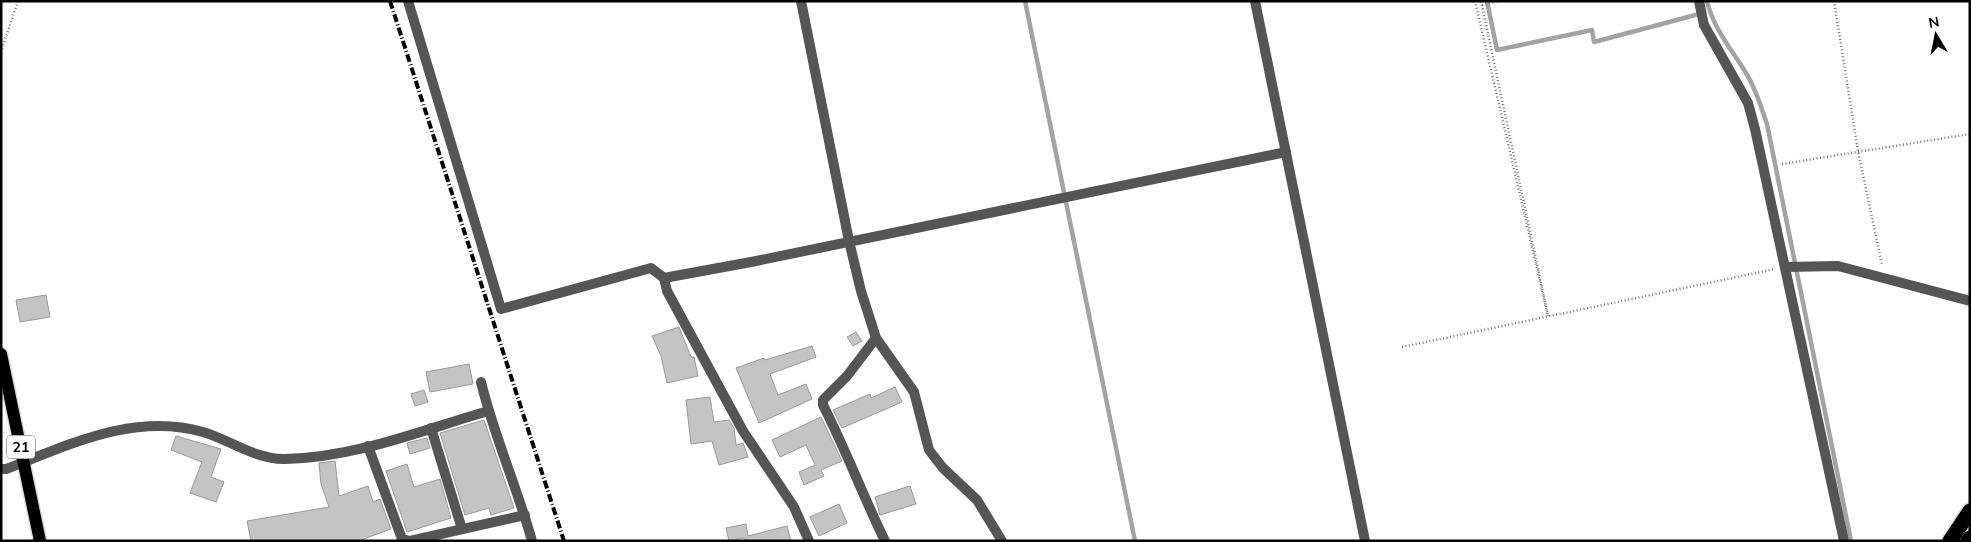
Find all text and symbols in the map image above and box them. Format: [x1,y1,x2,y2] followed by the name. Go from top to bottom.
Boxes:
[1911,10,1961,60] north arrow
[1927,12,1941,32] text: N
[7,436,35,458] road number: 21

